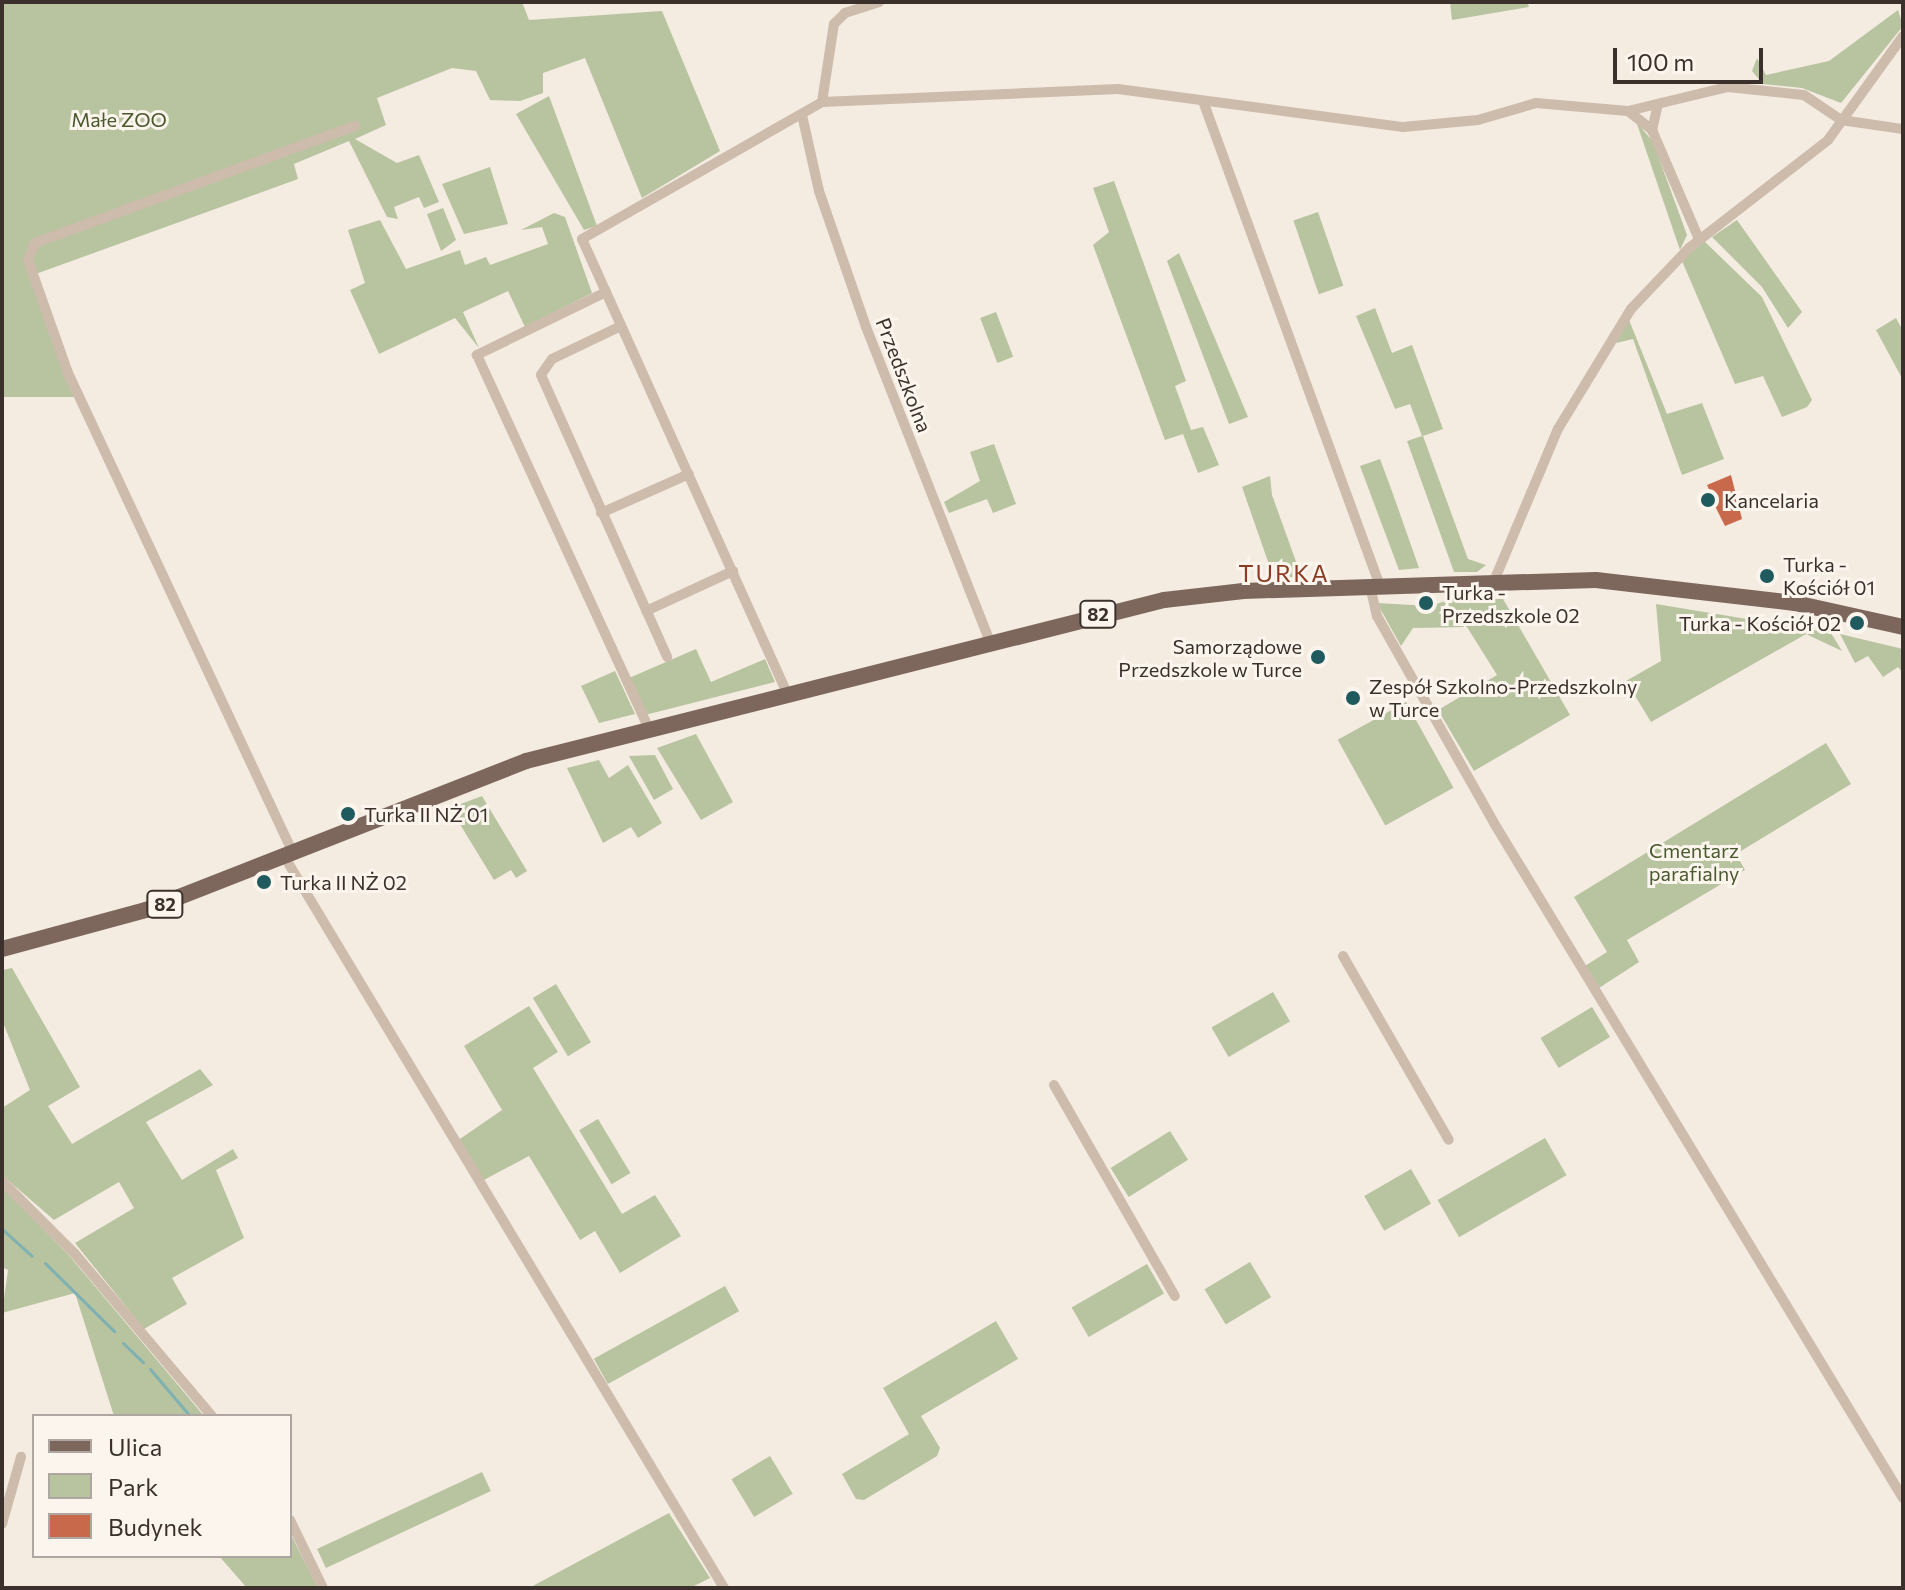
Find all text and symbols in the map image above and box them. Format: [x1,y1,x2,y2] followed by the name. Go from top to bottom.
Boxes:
[1617,32,1767,82] scale bar
[1627,47,1694,76] text: 100 m
[71,107,167,131] park label: Małe ZOO
[871,314,937,436] street label: Przedszkolna
[1724,488,1819,512] place label: Kancelaria
[1699,491,1717,509] marker: Kancelaria
[1783,552,1875,599] place label: Turka - Kościół 01
[1238,559,1330,587] district label: TURKA
[1758,567,1776,585] marker: Turka - Kościół 01
[1442,580,1579,627] place label: Turka - Przedszkole 02
[1417,594,1435,612] marker: Turka - Przedszkole 02
[1078,600,1118,628] road number: 82
[1679,611,1841,635] place label: Turka - Kościół 02
[1848,614,1866,632] marker: Turka - Kościół 02
[1118,634,1302,681] place label: Samorządowe Przedszkole w Turce
[1309,648,1327,666] marker: Samorządowe Przedszkole w Turce
[1369,674,1637,721] place label: Zespół Szkolno-Przedszkolny w Turce
[1344,689,1362,707] marker: Zespół Szkolno-Przedszkolny w Turce
[364,802,488,826] place label: Turka II NŻ 01
[339,805,357,823] marker: Turka II NŻ 01
[1649,839,1739,886] park label: Cmentarz parafialny
[280,870,407,894] place label: Turka II NŻ 02
[255,873,273,891] marker: Turka II NŻ 02
[145,890,185,918] road number: 82
[32,1414,292,1558] legend
[108,1432,162,1461] text: Ulica
[108,1472,158,1501] text: Park
[108,1512,203,1541] text: Budynek

